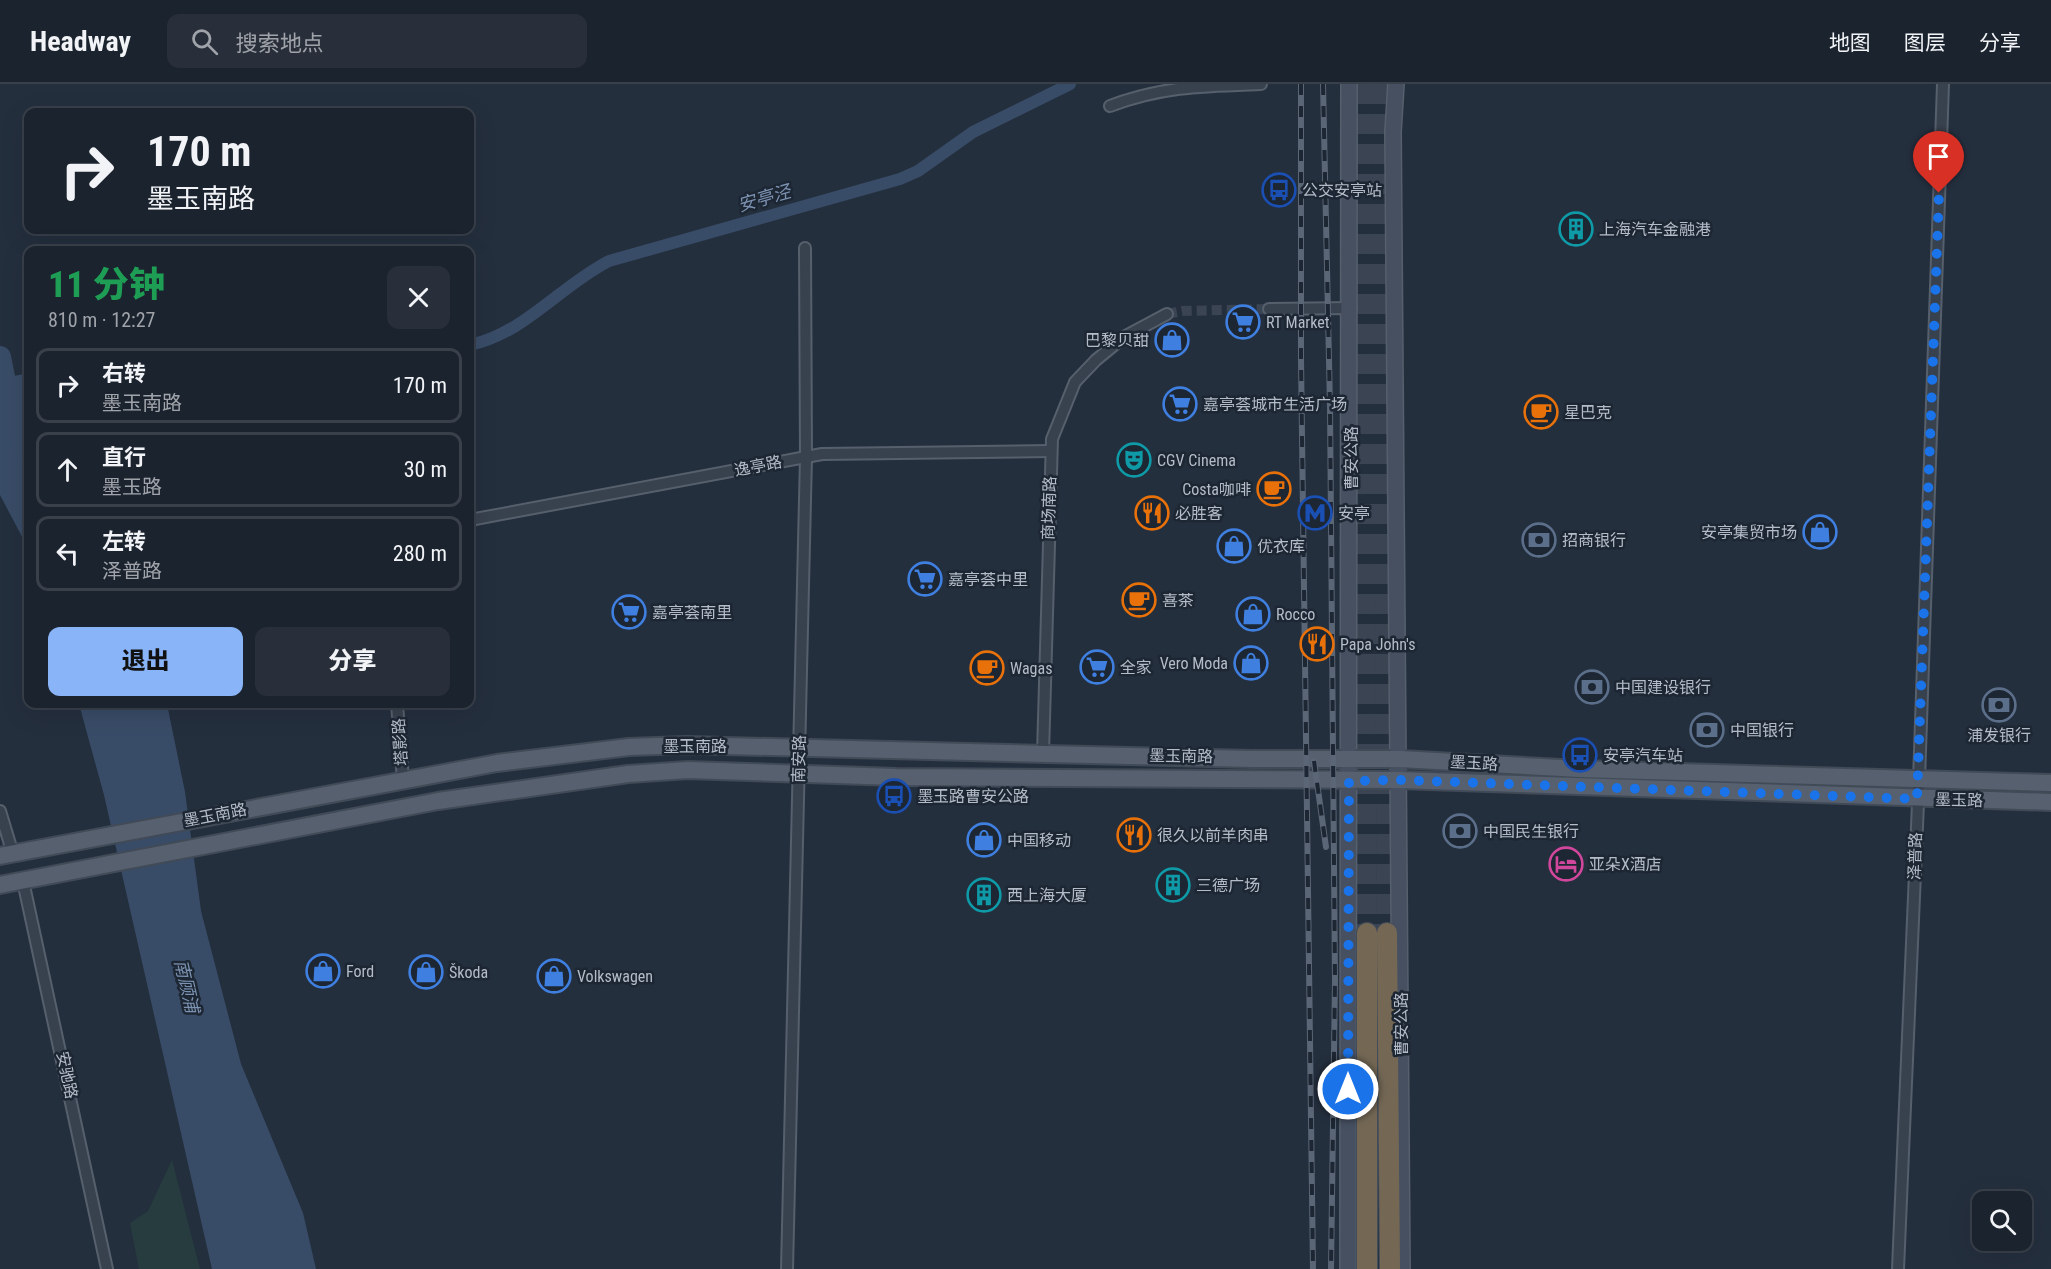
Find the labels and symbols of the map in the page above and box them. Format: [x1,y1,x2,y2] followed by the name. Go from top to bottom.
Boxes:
[1913,131,1964,193] pin
[1261,172,1297,208] bus stop icon: 公交安亭站
[735,180,795,216] water label: 安亭泾
[1302,181,1382,200] place label: 公交安亭站
[1558,211,1594,247] building icon: 上海汽车金融港
[1599,220,1711,239] place label: 上海汽车金融港
[1225,304,1261,340] supermarket icon: RT Market
[1266,313,1330,332] place label: RT Market
[1154,322,1190,358] shop icon: 巴黎贝甜
[1085,331,1149,350] place label: 巴黎贝甜
[1162,386,1198,422] supermarket icon: 嘉亭荟城市生活广场
[1523,394,1559,430] cafe icon: 星巴克
[1203,395,1347,414] place label: 嘉亭荟城市生活广场
[1564,403,1612,422] place label: 星巴克
[1342,426,1361,490] street label: 曹安公路
[1116,442,1152,478] theatre icon: CGV Cinema
[1157,451,1236,470] place label: CGV Cinema
[733,452,783,480] street label: 逸亭路
[1256,471,1292,507] cafe icon: Costa咖啡
[1038,476,1060,540] street label: 商场南路
[1182,480,1251,499] place label: Costa咖啡
[1134,495,1170,531] restaurant icon: 必胜客
[1297,495,1333,531] metro station icon: 安亭
[1175,504,1223,523] place label: 必胜客
[1338,504,1370,523] place label: 安亭
[1802,514,1838,550] shop icon: 安亭集贸市场
[1521,522,1557,558] bank icon: 招商银行
[1701,523,1797,542] place label: 安亭集贸市场
[1216,528,1252,564] shop icon: 优衣库
[1562,531,1626,550] place label: 招商银行
[1257,537,1305,556] place label: 优衣库
[907,561,943,597] supermarket icon: 嘉亭荟中里
[948,570,1028,589] place label: 嘉亭荟中里
[1121,582,1157,618] cafe icon: 喜茶
[1162,591,1194,610] place label: 喜茶
[611,594,647,630] supermarket icon: 嘉亭荟南里
[1235,596,1271,632] shop icon: Rocco
[652,603,732,622] place label: 嘉亭荟南里
[1276,605,1315,624] place label: Rocco
[1299,626,1335,662] restaurant icon: Papa John's
[1340,635,1416,654] place label: Papa John's
[1233,645,1269,681] shop icon: Vero Moda
[1079,649,1115,685] supermarket icon: 全家
[969,650,1005,686] cafe icon: Wagas
[1160,654,1228,673] place label: Vero Moda
[1120,658,1152,677] place label: 全家
[1010,659,1052,678] place label: Wagas
[1574,669,1610,705] bank icon: 中国建设银行
[1615,678,1711,697] place label: 中国建设银行
[1981,687,2017,723] bank icon: 浦发银行
[1689,712,1725,748] bank icon: 中国银行
[389,717,411,767] street label: 塔影路
[1730,721,1794,740] place label: 中国银行
[1967,726,2031,745] place label: 浦发银行
[789,735,809,783] street label: 南安路
[663,737,727,756] street label: 墨玉南路
[1562,737,1598,773] bus stop icon: 安亭汽车站
[1149,746,1213,766] street label: 墨玉南路
[1603,746,1683,765] place label: 安亭汽车站
[1450,752,1498,774] street label: 墨玉路
[876,778,912,814] bus stop icon: 墨玉路曹安公路
[917,787,1029,806] place label: 墨玉路曹安公路
[1935,790,1983,810] street label: 墨玉路
[182,800,248,830] street label: 墨玉南路
[1442,813,1478,849] bank icon: 中国民生银行
[1116,817,1152,853] restaurant icon: 很久以前羊肉串
[966,822,1002,858] shop icon: 中国移动
[1483,822,1579,841] place label: 中国民生银行
[1157,826,1269,845] place label: 很久以前羊肉串
[1007,831,1071,850] place label: 中国移动
[1905,832,1925,880] street label: 泽普路
[1548,846,1584,882] hotel icon: 亚朵X酒店
[1589,855,1662,874] place label: 亚朵X酒店
[1155,867,1191,903] building icon: 三德广场
[1196,876,1260,895] place label: 三德广场
[966,877,1002,913] building icon: 西上海大厦
[1007,886,1087,905] place label: 西上海大厦
[305,953,341,989] shop icon: Ford
[408,954,444,990] shop icon: Škoda
[171,957,204,1018] water label: 南顾浦
[536,958,572,994] shop icon: Volkswagen
[346,962,374,981] place label: Ford
[449,963,488,982] place label: Škoda
[577,967,653,986] place label: Volkswagen
[1392,992,1411,1056] street label: 曹安公路
[53,1050,81,1100] street label: 安驰路
[1316,1057,1380,1121] position arrow

